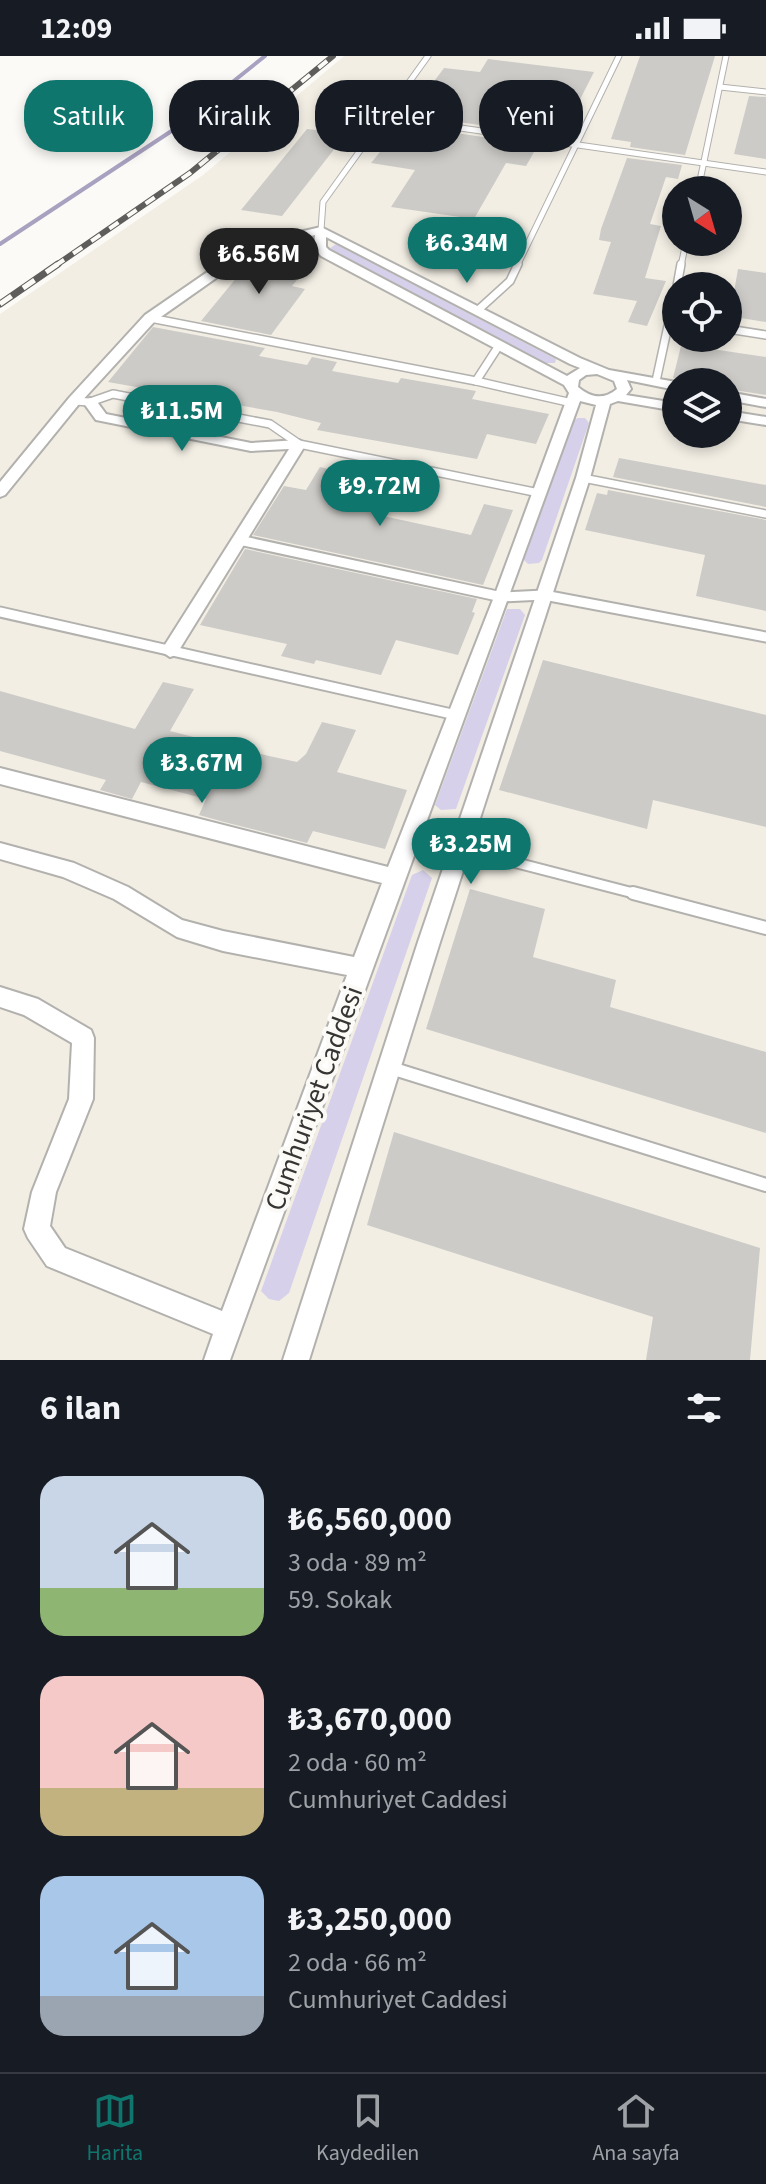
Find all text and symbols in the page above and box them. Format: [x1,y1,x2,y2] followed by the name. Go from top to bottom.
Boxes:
[40,7,112,50] text: 12:09
[24,80,153,152] chip: Satılık
[169,80,299,152] chip: Kiralık
[315,80,463,152] chip: Filtreler
[479,80,583,152] chip: Yeni
[662,176,742,256] north arrow
[662,176,742,448] map controls
[402,217,532,285] pin: ₺6.34M
[426,224,508,261] text: ₺6.34M
[194,228,324,296] pin: ₺6.56M
[218,235,300,272] text: ₺6.56M
[662,272,742,352] button: locate
[662,368,742,448] button: layers
[117,385,247,453] pin: ₺11.5M
[141,392,223,429] text: ₺11.5M
[315,460,445,528] pin: ₺9.72M
[339,467,421,504] text: ₺9.72M
[137,737,267,805] pin: ₺3.67M
[161,744,243,781] text: ₺3.67M
[406,818,536,886] pin: ₺3.25M
[430,825,512,862] text: ₺3.25M
[255,980,373,1216] street label: Cumhuriyet Caddesi
[40,1384,121,1433] text: 6 ilan
[682,1386,726,1430] icon: filters
[288,1495,452,1544] text: ₺6,560,000
[104,1508,200,1604] icon: home
[288,1544,427,1581] text: 3 oda · 89 m²
[288,1581,392,1618] text: 59. Sokak
[288,1695,452,1744] text: ₺3,670,000
[104,1708,200,1804] icon: home
[288,1744,427,1781] text: 2 oda · 60 m²
[288,1781,508,1818] text: Cumhuriyet Caddesi
[288,1895,452,1944] text: ₺3,250,000
[104,1908,200,2004] icon: home
[288,1944,427,1981] text: 2 oda · 66 m²
[288,1981,508,2018] text: Cumhuriyet Caddesi
[87,2089,143,2169] tab: Harita
[316,2089,419,2169] tab: Kaydedilen
[592,2089,680,2169] tab: Ana sayfa

